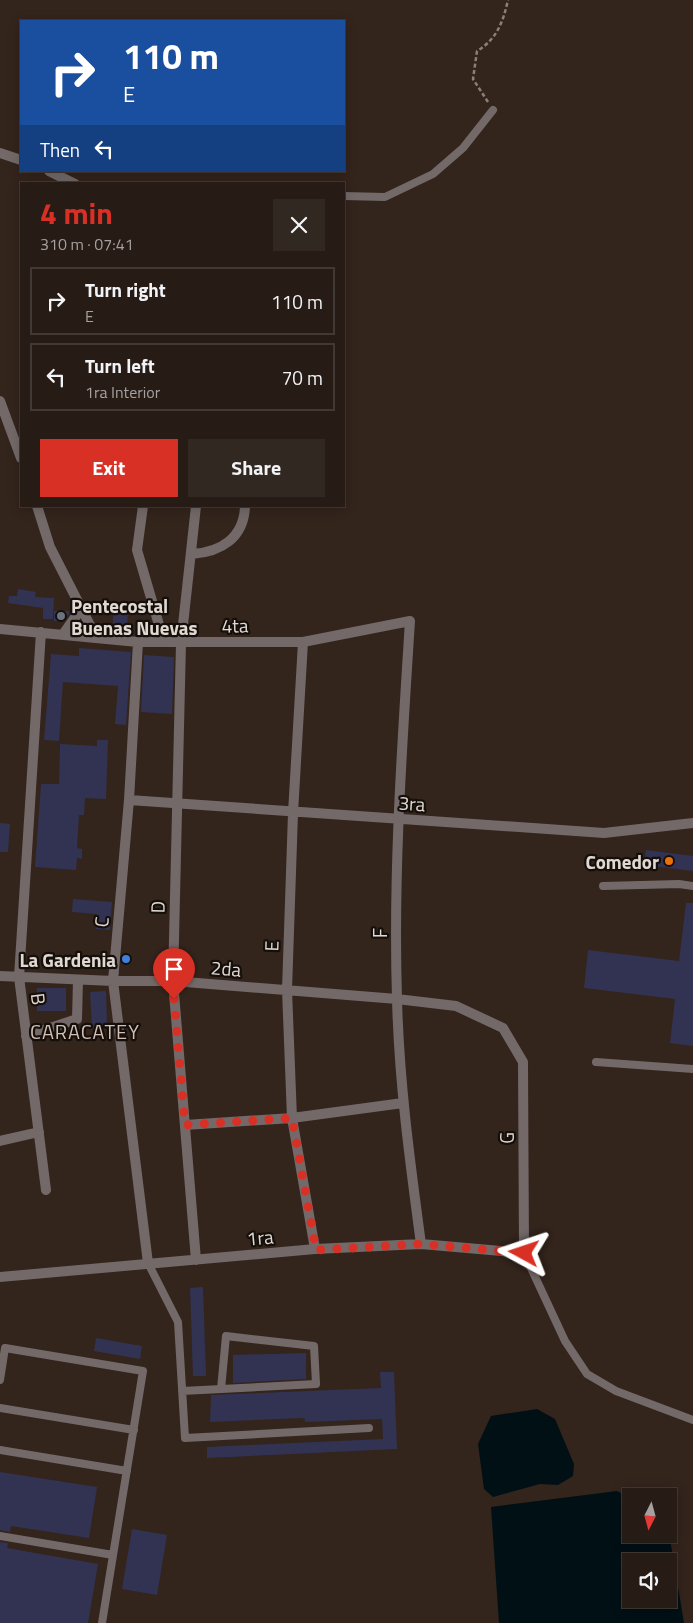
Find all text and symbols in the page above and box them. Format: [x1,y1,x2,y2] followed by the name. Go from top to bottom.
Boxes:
[123,29,219,83] text: 110 m
[40,40,105,105] icon: right
[123,77,135,111] text: E
[40,135,80,164] text: Then
[90,135,118,163] icon: left
[40,190,113,236] text: 4 min
[273,199,325,251] button: close
[40,232,134,256] text: 310 m · 07:41
[85,275,166,304] text: Turn right
[42,287,70,315] icon: right
[271,287,323,316] text: 110 m
[85,304,94,328] text: E
[85,351,155,380] text: Turn left
[42,363,70,391] icon: left
[282,363,323,392] text: 70 m
[85,380,160,404] text: 1ra Interior
[40,439,178,497] button: Exit
[188,439,325,497] button: Share
[71,591,197,642] place label: Pentecostal Buenas Nuevas
[55,610,67,622] marker: Pentecostal Buenas Nuevas
[221,610,249,640] street label: 4ta
[398,788,427,818] street label: 3ra
[585,847,659,876] place label: Comedor
[663,855,675,867] marker: Comedor
[142,901,172,913] street label: D
[86,916,116,928] street label: C
[365,928,394,938] street label: F
[256,940,286,952] street label: E
[20,945,116,974] place label: La Gardenia
[153,948,195,999] pin
[210,952,243,984] street label: 2da
[120,953,132,965] marker: La Gardenia
[160,955,188,983] icon: arrive
[24,991,54,1007] street label: B
[30,1016,140,1047] district label: CARACATEY
[492,1132,521,1144] street label: G
[245,1221,275,1253] street label: 1ra
[497,1226,549,1278] position arrow
[622,1488,678,1542] north arrow
[622,1488,677,1608] map controls
[622,1553,677,1608] button: sound

